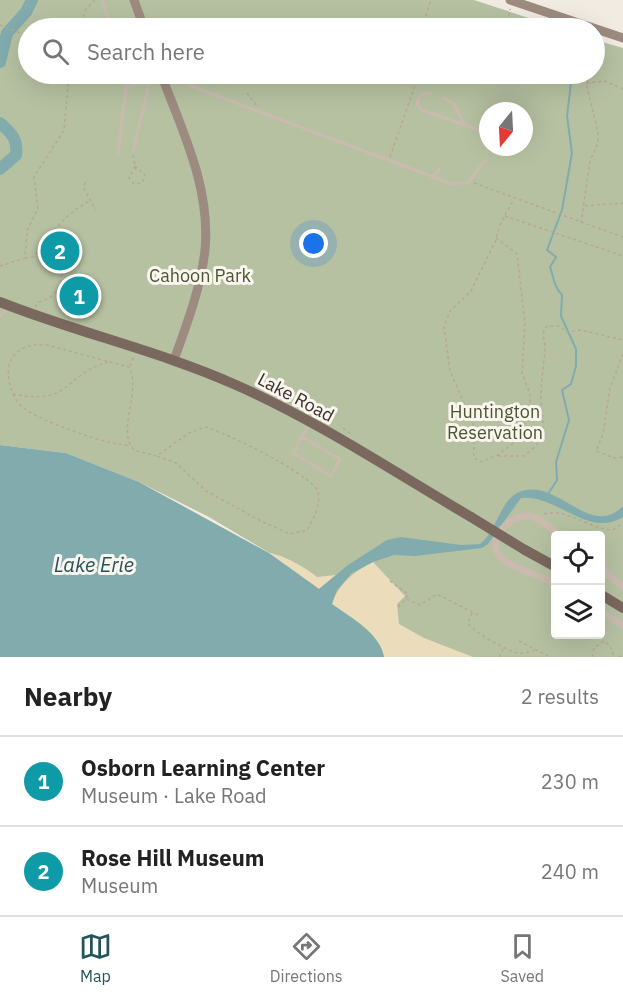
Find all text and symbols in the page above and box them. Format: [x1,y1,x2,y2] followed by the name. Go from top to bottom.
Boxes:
[18,18,605,84] search box
[39,35,72,68] icon: search
[87,37,205,66] text: Search here
[479,102,533,156] north arrow
[40,228,80,274] pin: 2
[299,229,328,258] your location
[149,264,252,287] park label: Cahoon Park
[60,274,98,318] pin: 1
[254,367,338,427] street label: Lake Road
[447,400,543,444] park label: Huntington Reservation
[551,531,605,639] map controls
[551,531,605,585] button: locate
[54,551,134,578] water label: Lake Erie
[551,585,605,639] button: layers
[24,679,112,713] text: Nearby
[521,683,599,710] text: 2 results
[81,753,325,782] text: Osborn Learning Center
[38,768,50,795] text: 1
[541,768,599,795] text: 230 m
[81,782,267,809] text: Museum · Lake Road
[81,843,264,872] text: Rose Hill Museum
[38,858,50,885] text: 2
[541,858,599,885] text: 240 m
[81,872,158,899] text: Museum
[79,930,112,986] tab: Map
[270,930,343,986] tab: Directions
[501,930,544,986] tab: Saved

